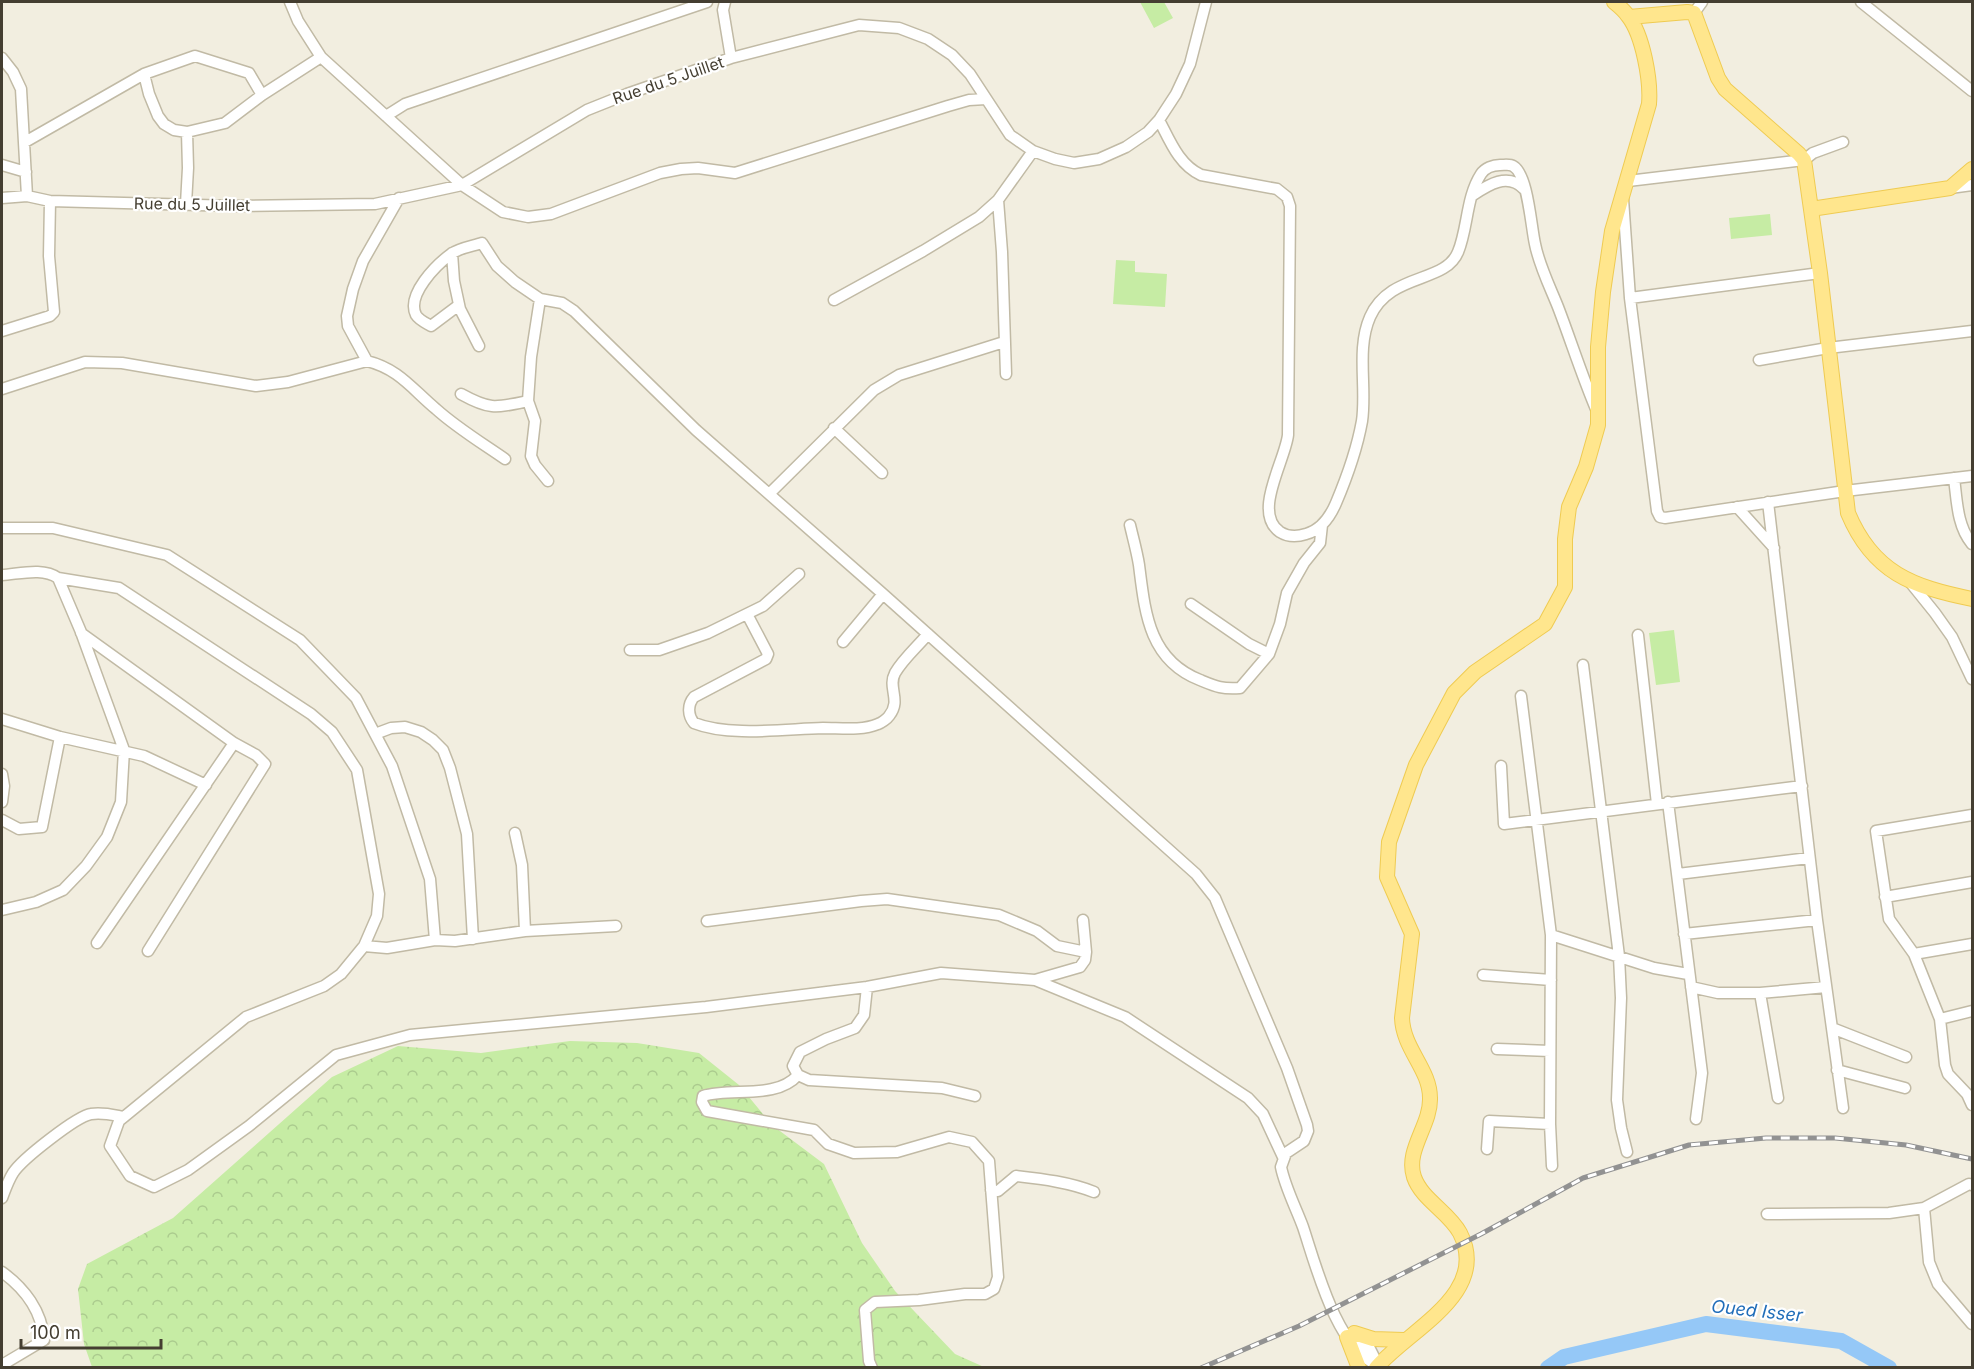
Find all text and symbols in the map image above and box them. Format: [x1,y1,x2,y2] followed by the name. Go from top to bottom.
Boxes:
[610,52,726,108] street label: Rue du 5 Juillet
[134,193,250,215] street label: Rue du 5 Juillet
[1710,1295,1805,1326] water label: Oued Isser
[21,1312,160,1350] scale bar
[30,1322,81,1343] text: 100 m

